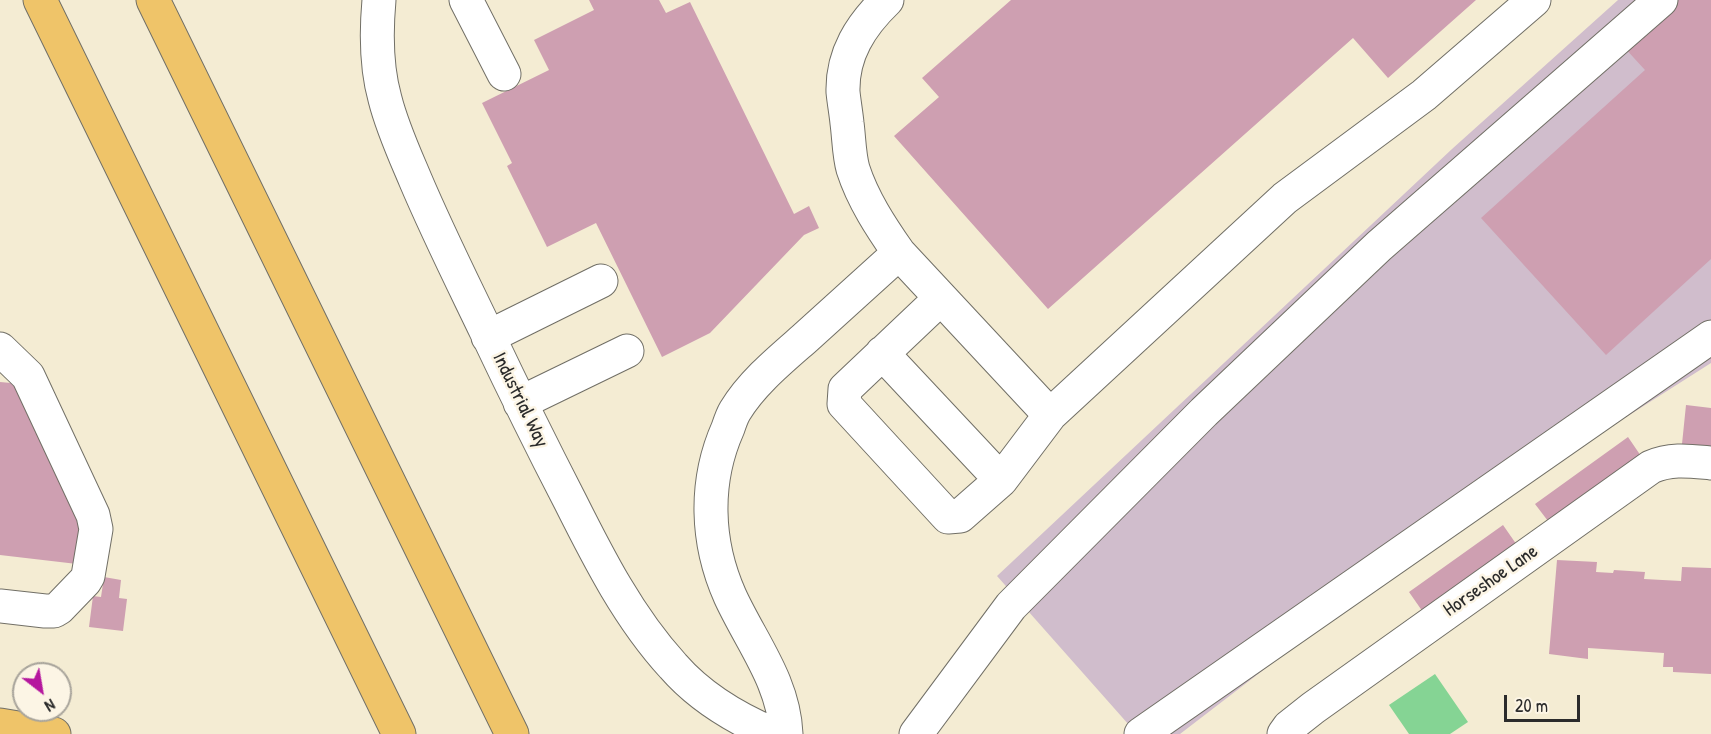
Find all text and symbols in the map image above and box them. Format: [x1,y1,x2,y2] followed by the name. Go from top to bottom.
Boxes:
[487,349,553,451] street label: Industrial Way
[1439,540,1543,622] street label: Horseshoe Lane
[12,662,72,722] north arrow
[1507,683,1584,721] scale bar
[1515,693,1548,718] text: 20 m
[41,694,60,717] text: N

